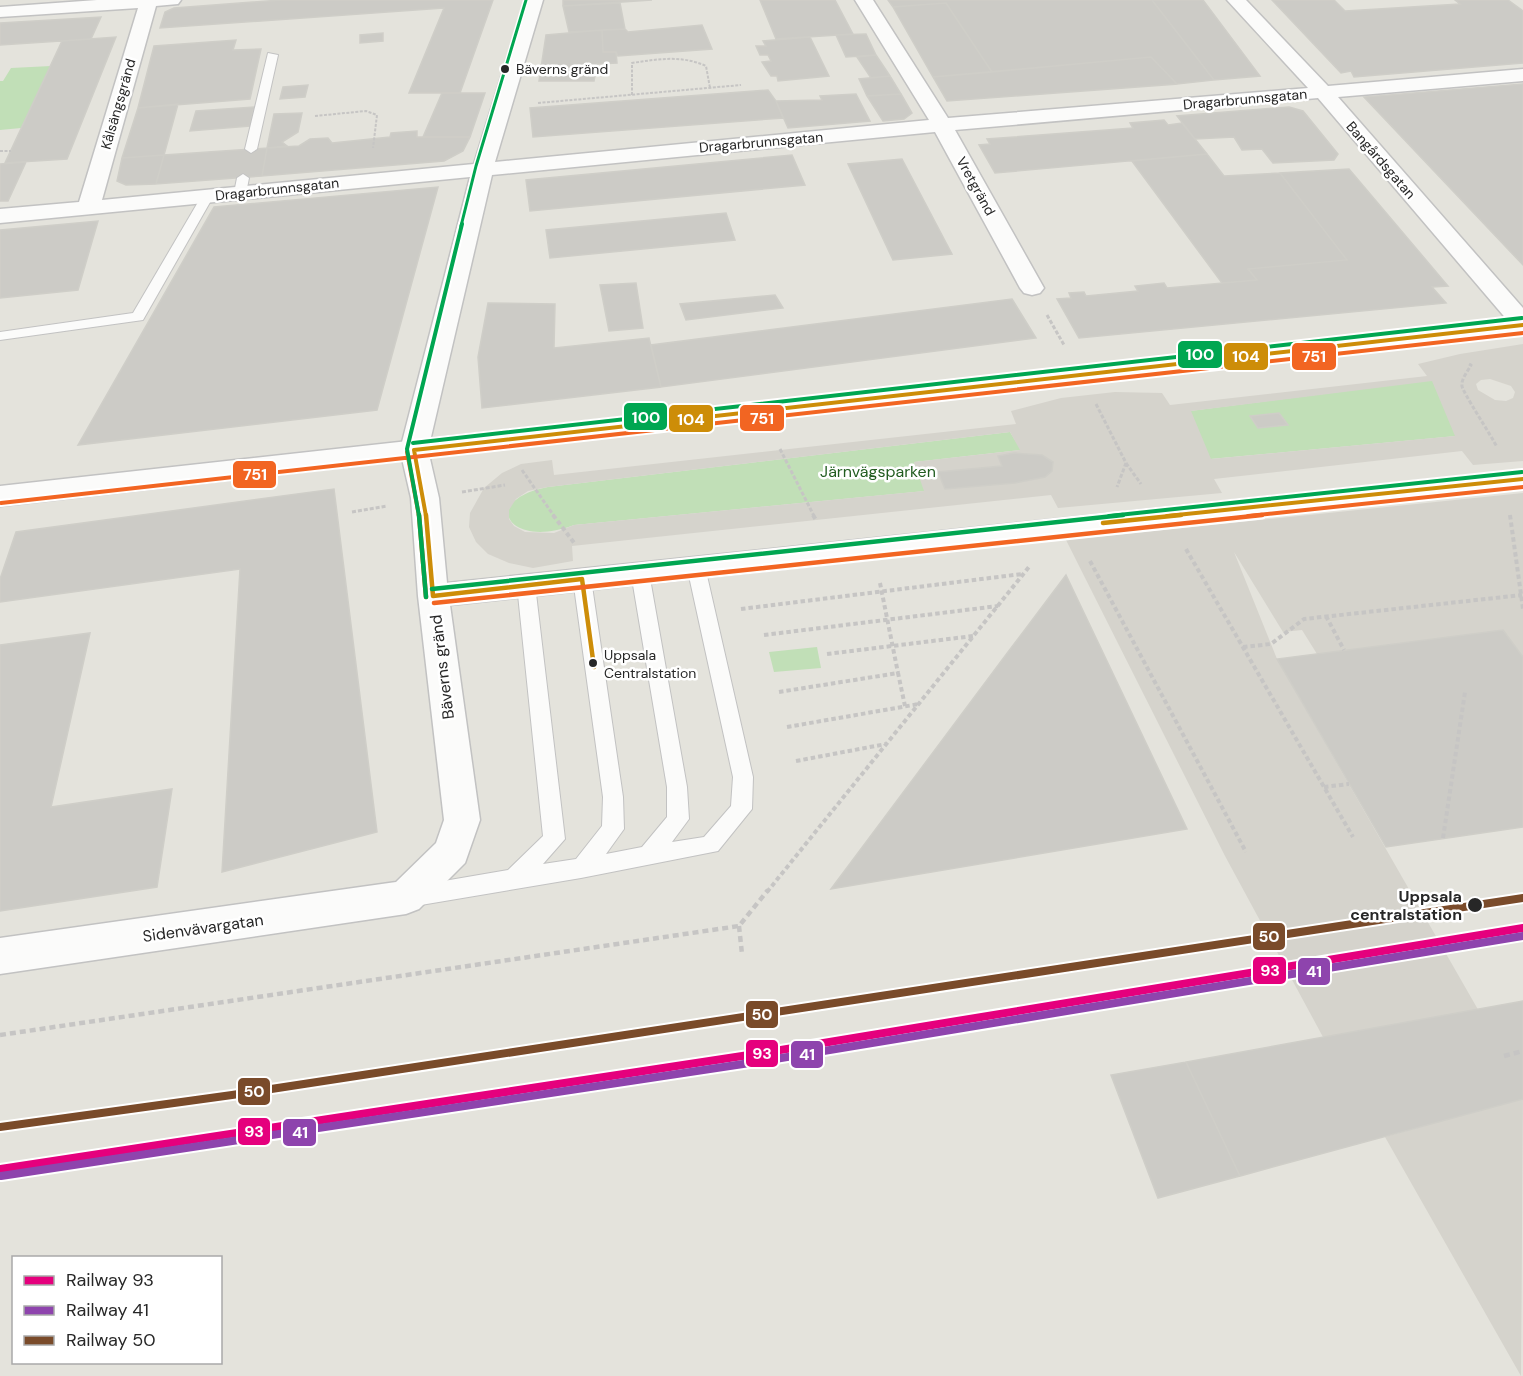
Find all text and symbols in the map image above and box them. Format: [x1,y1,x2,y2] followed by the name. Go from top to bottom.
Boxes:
[96,57,140,151] street label: Kålsängsgränd
[516,60,608,78] place label: Bäverns gränd
[499,63,511,75] marker: Bäverns gränd
[1182,85,1308,113] street label: Dragarbrunnsgatan
[1343,118,1419,202] street label: Bangårdsgatan
[698,128,824,156] street label: Dragarbrunnsgatan
[952,153,1000,219] street label: Vretgränd
[214,174,340,204] street label: Dragarbrunnsgatan
[1177,340,1223,369] line badge: 100
[1223,342,1269,371] line badge: 104
[1291,342,1337,371] line badge: 751
[1186,344,1214,365] text: 100
[1232,346,1260,367] text: 104
[1302,346,1326,367] text: 751
[623,402,668,431] line badge: 100
[668,404,714,433] line badge: 104
[739,404,785,432] line badge: 751
[632,407,660,428] text: 100
[750,408,774,429] text: 751
[677,409,705,430] text: 104
[232,460,277,489] line badge: 751
[820,461,936,482] park label: Järnvägsparken
[243,464,267,485] text: 751
[425,613,459,721] street label: Bäverns gränd
[604,646,696,682] place label: Uppsala Centralstation
[587,657,599,669] marker: Uppsala Centralstation
[1350,886,1462,925] place label: Uppsala centralstation
[1466,896,1484,914] marker: Uppsala centralstation
[141,909,265,947] street label: Sidenvävargatan
[1252,922,1286,951] line badge: 50
[1258,926,1280,947] text: 50
[1252,956,1287,985] line badge: 93
[1297,957,1331,986] line badge: 41
[1260,960,1280,981] text: 93
[1306,961,1322,982] text: 41
[745,1000,779,1029] line badge: 50
[751,1004,773,1025] text: 50
[745,1039,779,1068] line badge: 93
[790,1040,824,1069] line badge: 41
[752,1043,772,1064] text: 93
[799,1044,815,1065] text: 41
[237,1077,271,1106] line badge: 50
[243,1081,265,1102] text: 50
[237,1117,271,1146] line badge: 93
[282,1118,317,1147] line badge: 41
[244,1121,264,1142] text: 93
[292,1122,308,1143] text: 41
[12,1256,222,1364] legend
[66,1268,154,1292] text: Railway 93
[66,1298,149,1322] text: Railway 41
[66,1328,156,1352] text: Railway 50

